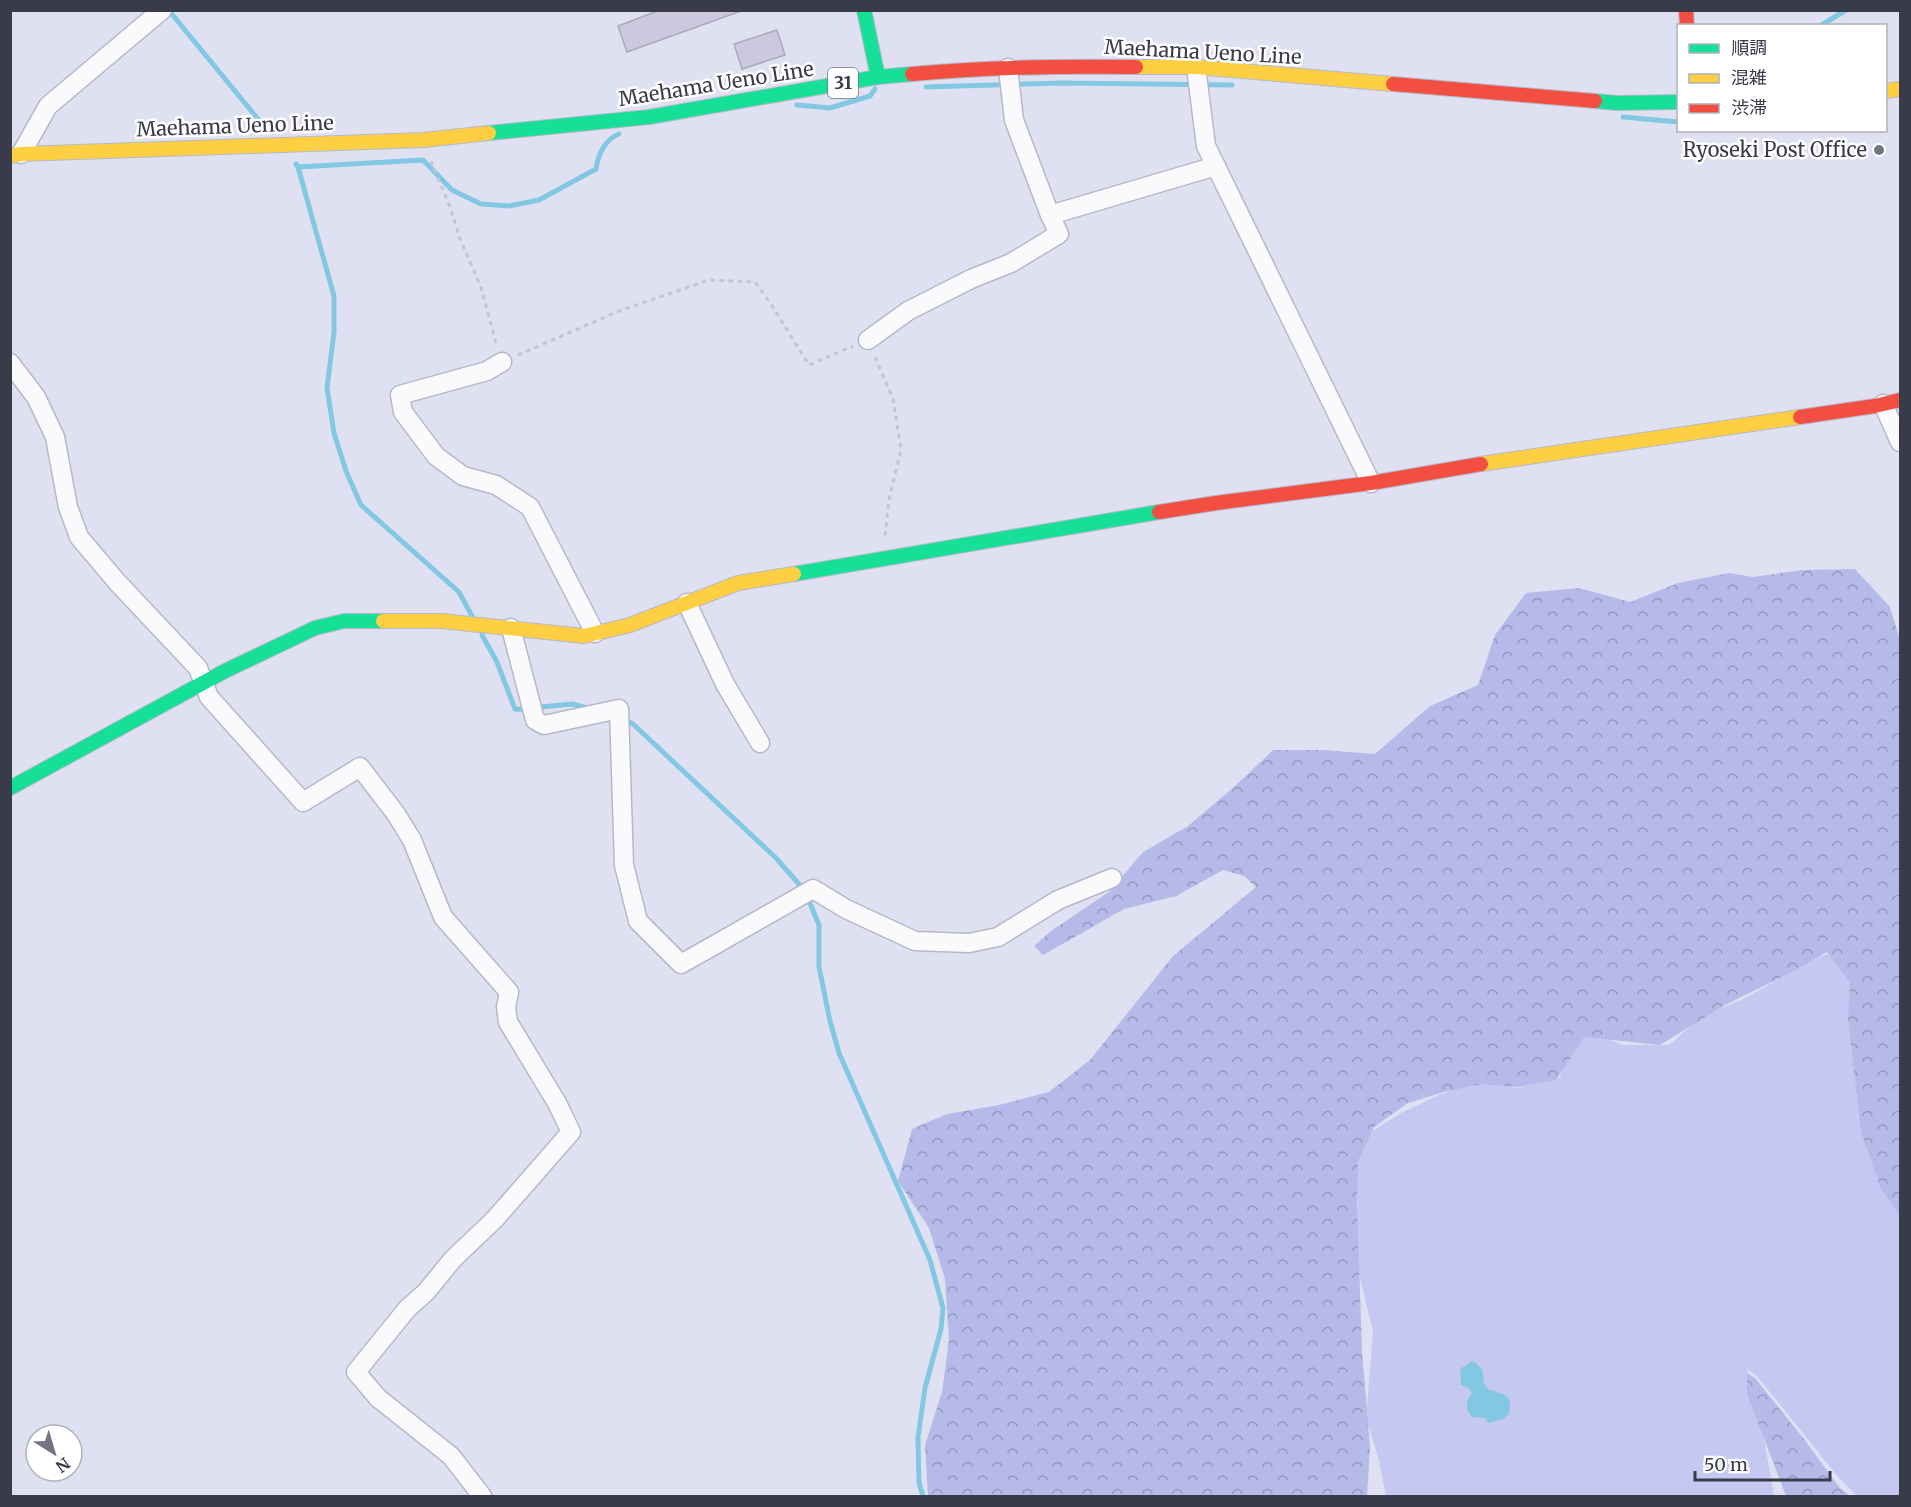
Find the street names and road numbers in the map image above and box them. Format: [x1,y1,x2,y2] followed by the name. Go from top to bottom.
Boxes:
[1104,34,1302,69] street label: Maehama Ueno Line
[617,56,815,111] street label: Maehama Ueno Line
[828,68,858,98] road number: 31
[136,110,334,141] street label: Maehama Ueno Line

